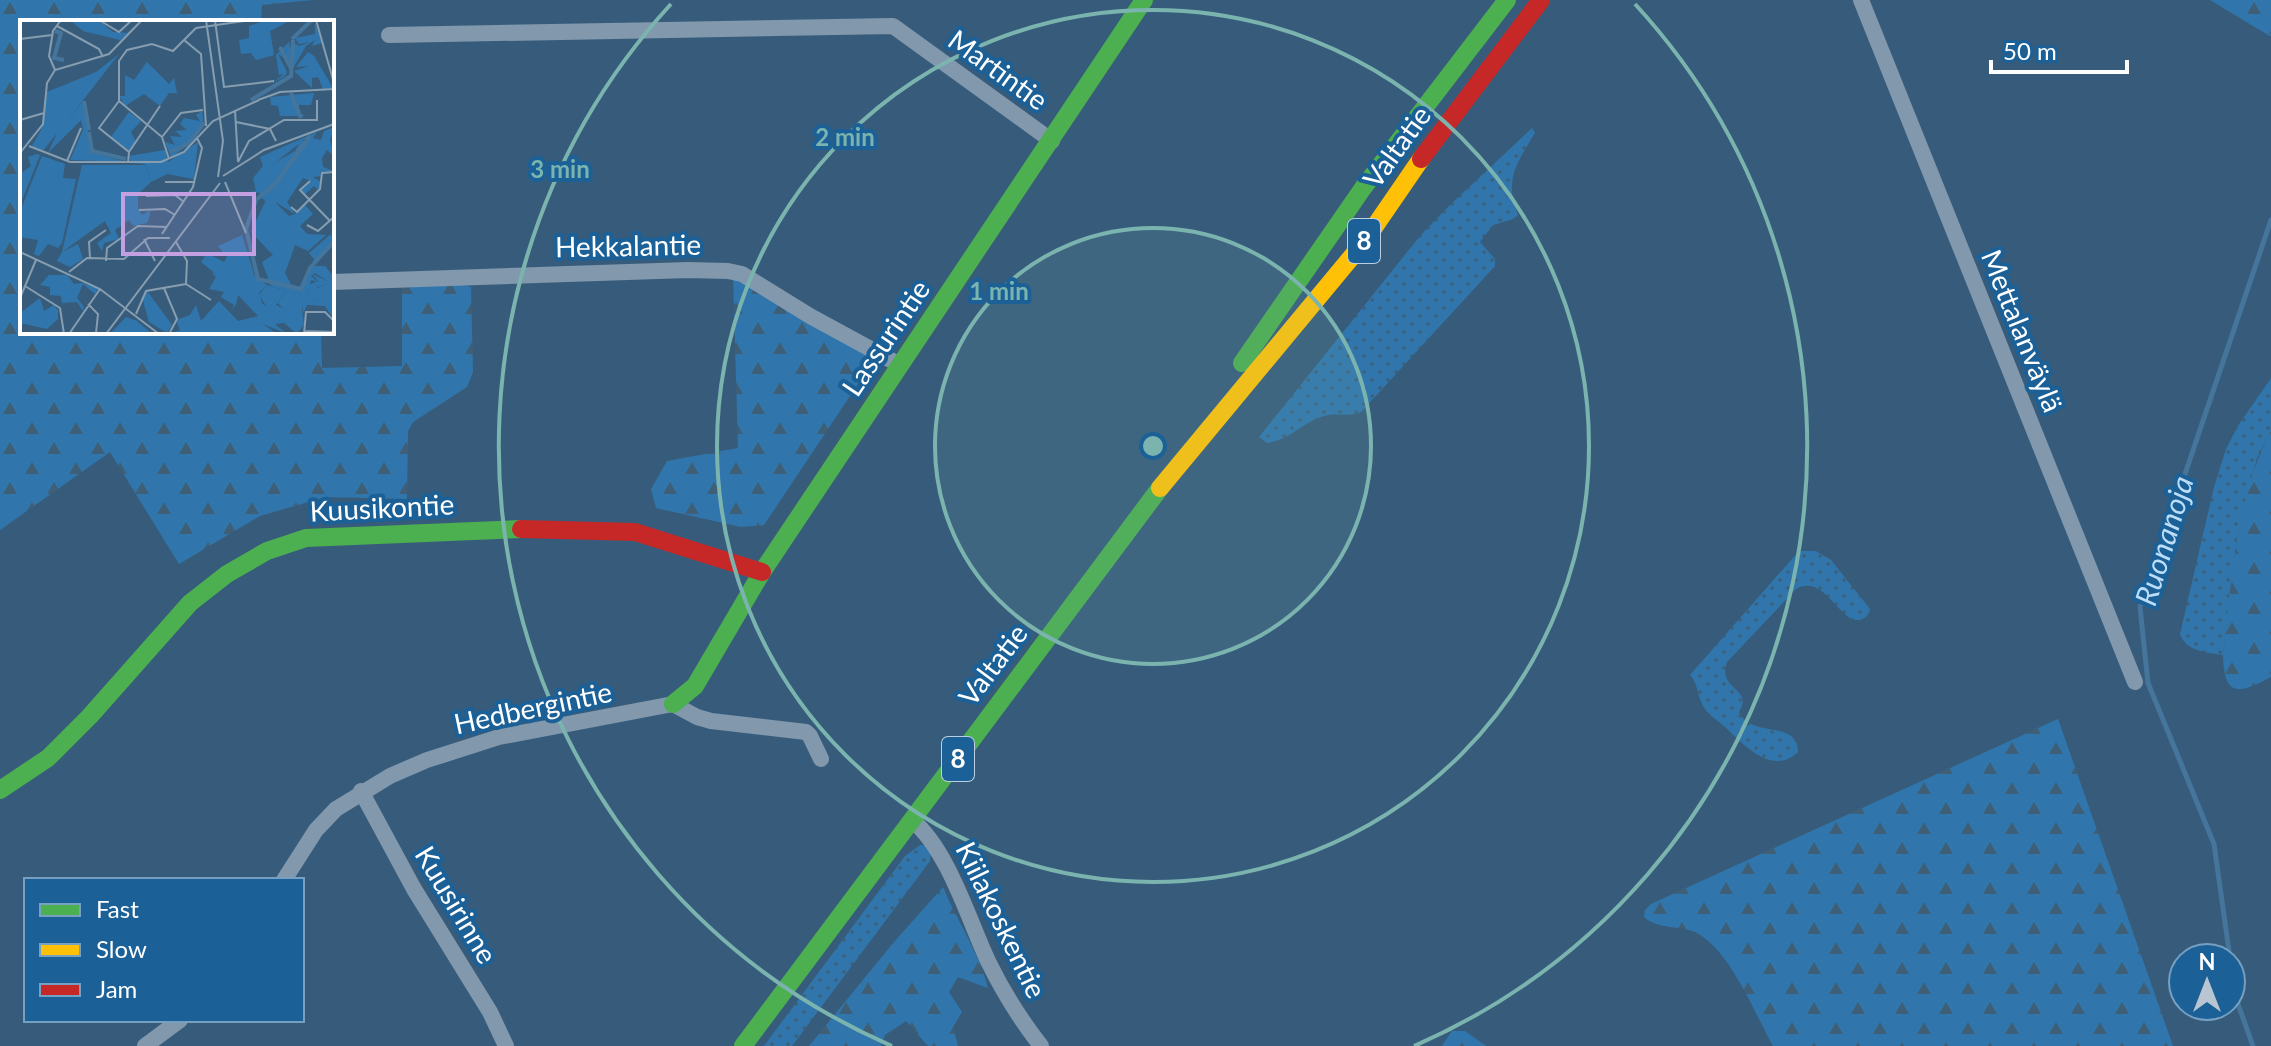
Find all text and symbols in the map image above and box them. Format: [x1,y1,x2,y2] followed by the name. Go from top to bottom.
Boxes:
[20,20,334,334] inset map
[942,22,1055,117] street label: Martintie
[1991,24,2127,74] scale bar
[2003,36,2057,65] text: 50 m
[1355,99,1437,194] street label: Valtatie
[815,122,875,151] text: 2 min
[530,154,590,183] text: 3 min
[1348,219,1380,263] road number: 8
[555,227,701,263] street label: Hekkalantie
[1975,245,2071,417] street label: Mettalanväylä
[834,273,936,402] street label: Lassurintie
[969,276,1029,305] text: 1 min
[1139,432,1167,460] centre of rings
[2126,471,2200,609] water label: Ruonanoja
[309,486,455,528] street label: Kuusikontie
[951,617,1034,712] street label: Valtatie
[451,674,615,740] street label: Hedbergintie
[942,737,974,781] road number: 8
[949,836,1054,1003] street label: Kiilakoskentie
[409,840,505,969] street label: Kuusirinne
[24,878,304,1022] legend
[96,894,139,923] text: Fast
[96,934,147,963] text: Slow
[2167,942,2247,1022] north arrow
[2199,948,2215,975] text: N
[96,974,137,1003] text: Jam

